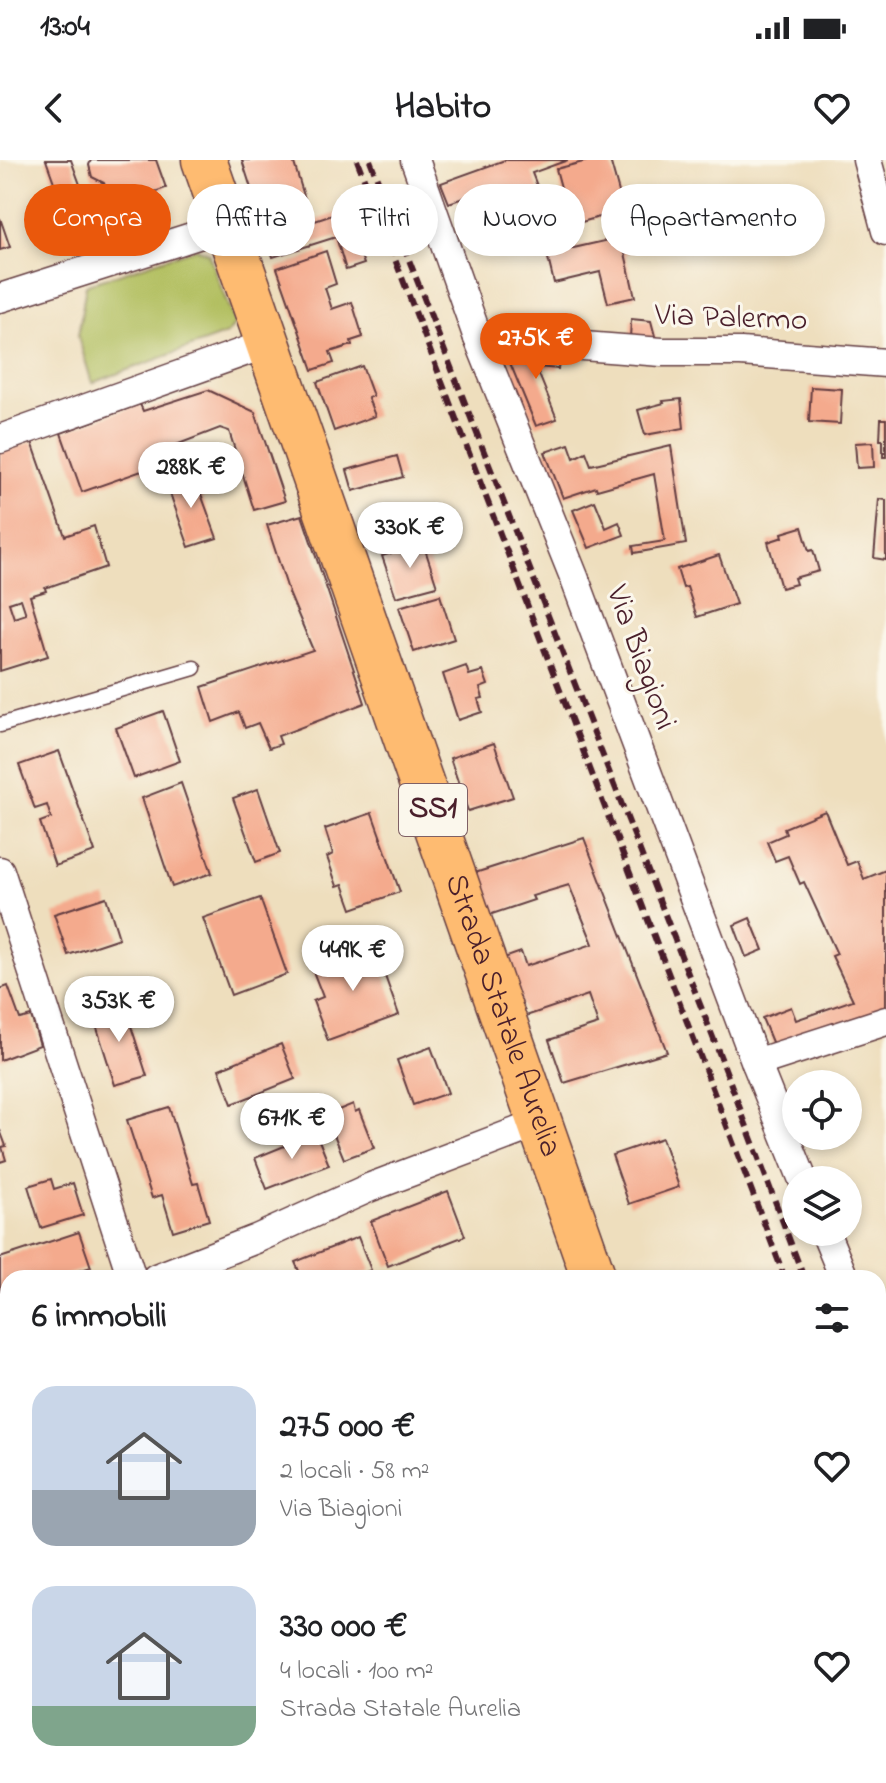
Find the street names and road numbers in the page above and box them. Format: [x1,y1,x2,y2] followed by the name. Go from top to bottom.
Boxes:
[653,293,808,345] street label: Via Palermo
[592,578,688,737] street label: Via Biagioni
[399,784,467,836] road number: SS1
[431,868,573,1163] street label: Strada Statale Aurelia

